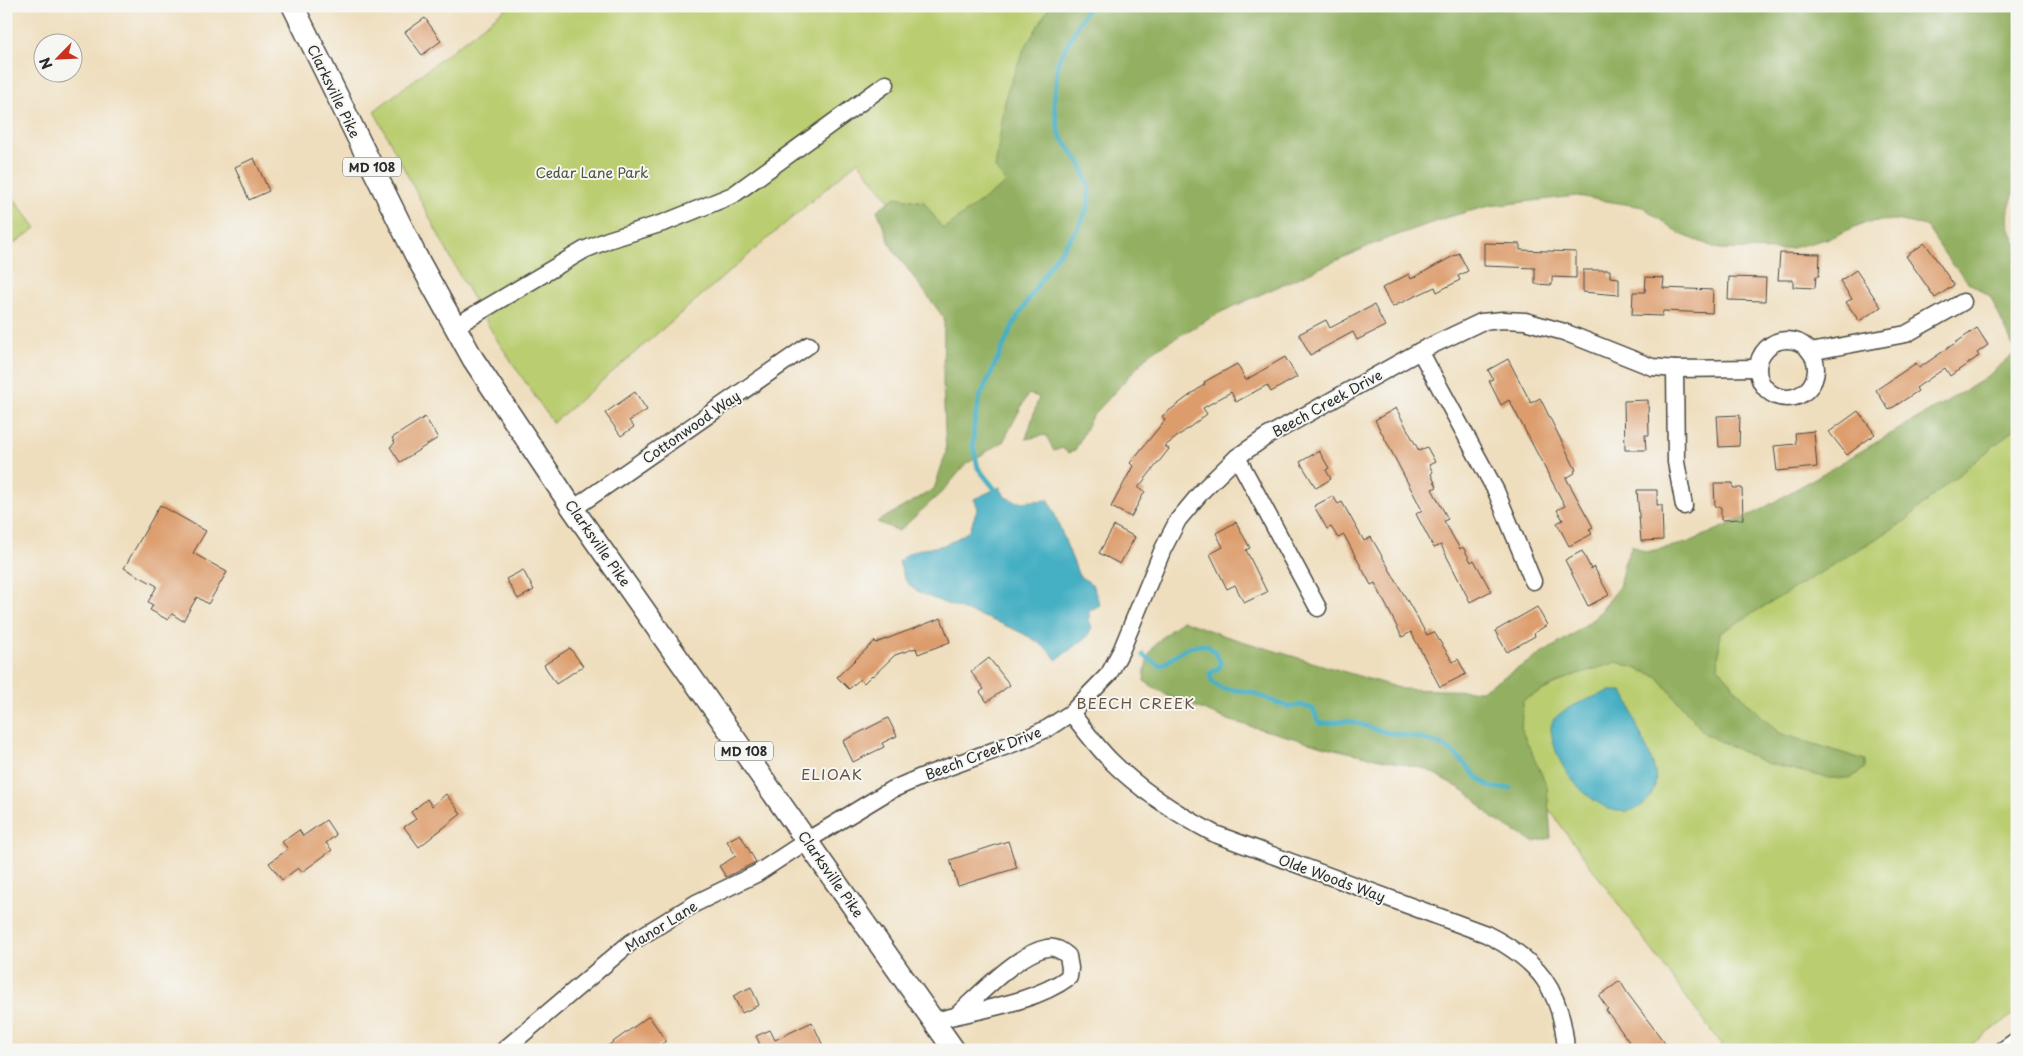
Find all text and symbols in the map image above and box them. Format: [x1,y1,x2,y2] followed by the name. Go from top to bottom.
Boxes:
[32,32,82,82] north arrow
[302,41,366,141] street label: Clarksville Pike
[34,54,58,73] text: N
[343,158,401,176] road number: MD 108
[535,162,649,183] park label: Cedar Lane Park
[1268,364,1386,442] street label: Beech Creek Drive
[638,385,744,469] street label: Cottonwood Way
[560,495,636,591] street label: Clarksville Pike
[1077,691,1195,714] district label: BEECH CREEK
[922,721,1044,785] street label: Beech Creek Drive
[715,741,773,760] road number: MD 108
[801,762,863,785] district label: ELIOAK
[793,826,869,922] street label: Clarksville Pike
[1275,849,1389,907] street label: Olde Woods Way
[621,895,701,957] street label: Manor Lane

